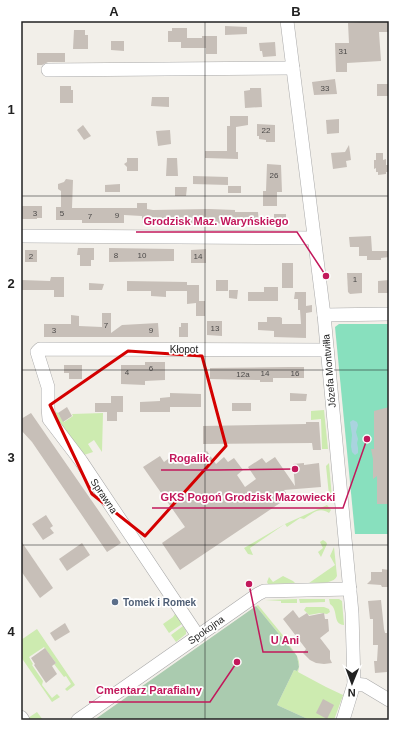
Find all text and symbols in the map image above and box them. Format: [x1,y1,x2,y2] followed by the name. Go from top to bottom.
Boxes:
[109,4,119,19] text: A
[291,4,301,19] text: B
[339,47,348,56] house number: 31
[321,84,330,93] house number: 33
[7,102,15,117] text: 1
[262,126,271,135] house number: 22
[270,171,279,180] house number: 26
[33,209,38,218] house number: 3
[60,209,65,218] house number: 5
[136,209,297,232] callout: Grodzisk Maz. Waryńskiego
[115,211,120,220] house number: 9
[88,212,93,221] house number: 7
[143,215,289,227] text: Grodzisk Maz. Waryńskiego
[114,251,119,260] house number: 8
[138,251,147,260] house number: 10
[29,252,34,261] house number: 2
[194,252,203,261] house number: 14
[353,275,358,284] house number: 1
[7,276,15,291] text: 2
[104,321,109,330] house number: 7
[211,324,220,333] house number: 13
[52,326,57,335] house number: 3
[149,326,154,335] house number: 9
[320,333,338,408] street label: Józefa Montwiłła
[170,344,198,355] street label: Kłopot
[149,364,154,373] house number: 6
[125,368,130,377] house number: 4
[261,369,270,378] house number: 14
[291,369,300,378] house number: 16
[236,370,250,379] house number: 12a
[161,447,217,470] callout: Rogalik
[7,450,15,465] text: 3
[169,452,210,464] text: Rogalik
[88,477,120,516] street label: Sprawna
[152,485,343,508] callout: GKS Pogoń Grodzisk Mazowiecki
[161,491,335,503] text: GKS Pogoń Grodzisk Mazowiecki
[110,597,120,607] marker: Tomek i Romek
[123,597,197,608] place label: Tomek i Romek
[186,613,227,646] street label: Spokojna
[7,624,15,639] text: 4
[263,629,308,652] callout: U Ani
[271,634,299,646] text: U Ani
[332,663,372,703] north arrow
[89,679,210,702] callout: Cmentarz Parafialny
[96,684,203,696] text: Cmentarz Parafialny
[348,687,356,699] text: N

